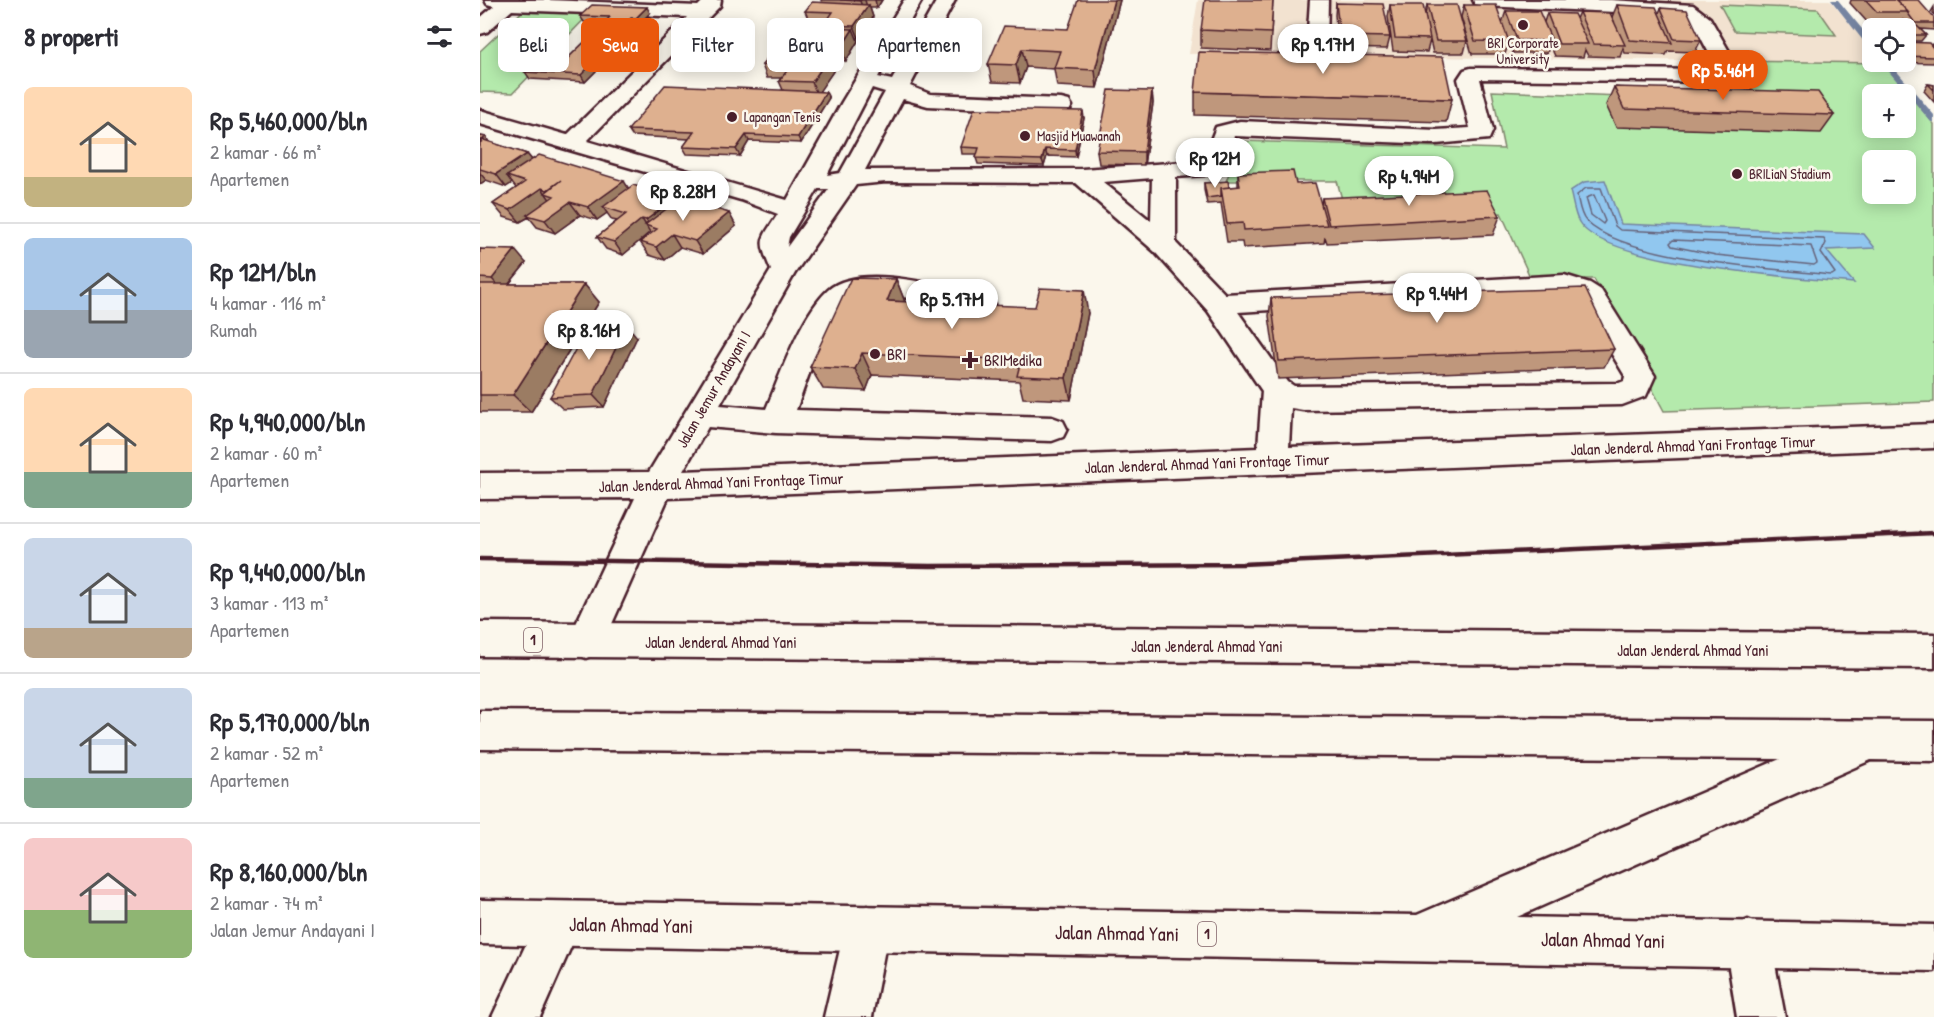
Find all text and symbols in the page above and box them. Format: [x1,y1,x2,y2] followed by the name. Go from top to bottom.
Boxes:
[498,18,569,72] chip: Beli
[581,18,659,72] chip: Sewa
[671,18,755,72] chip: Filter
[767,18,844,72] chip: Baru
[856,18,982,72] chip: Apartemen
[1516,18,1530,32] marker: BRI Corporate University
[1862,18,1916,204] map controls
[1862,18,1916,72] button: locate
[24,19,119,54] text: 8 properti
[423,20,456,53] icon: filters
[1261,24,1385,75] pin: Rp 9.17M
[1292,30,1354,57] text: Rp 9.17M
[1487,33,1559,69] place label: BRI Corporate University
[1661,50,1785,101] pin: Rp 5.46M
[1692,56,1754,83] text: Rp 5.46M
[1862,84,1916,138] button: +
[210,103,368,138] text: Rp 5,460,000/bln
[744,107,821,127] place label: Lapangan Tenis
[725,110,739,124] marker: Lapangan Tenis
[72,111,144,183] icon: home
[1037,126,1121,146] place label: Masjid Muawanah
[1018,129,1032,143] marker: Masjid Muawanah
[210,138,321,165] text: 2 kamar · 66 m²
[1166,138,1264,189] pin: Rp 12M
[1190,144,1240,171] text: Rp 12M
[1862,150,1916,204] button: −
[1347,156,1471,207] pin: Rp 4.94M
[1379,162,1439,189] text: Rp 4.94M
[1749,164,1831,183] place label: BRILiaN Stadium
[210,165,289,192] text: Apartemen
[1730,167,1744,181] marker: BRILiaN Stadium
[621,171,745,222] pin: Rp 8.28M
[650,177,716,204] text: Rp 8.28M
[210,254,316,289] text: Rp 12M/bln
[72,262,144,334] icon: home
[1375,273,1499,324] pin: Rp 9.44M
[890,279,1014,330] pin: Rp 5.17M
[1407,279,1467,306] text: Rp 9.44M
[920,285,984,312] text: Rp 5.17M
[210,289,326,316] text: 4 kamar · 116 m²
[527,310,651,361] pin: Rp 8.16M
[210,316,257,343] text: Rumah
[558,316,620,343] text: Rp 8.16M
[671,326,755,452] street label: Jalan Jemur Andayani I
[887,343,906,365] place label: BRI
[868,347,882,361] marker: BRI
[984,349,1042,371] place label: BRIMedika
[961,351,979,369] marker: BRIMedika
[210,404,365,439] text: Rp 4,940,000/bln
[72,412,144,484] icon: home
[1570,430,1816,460] street label: Jalan Jenderal Ahmad Yani Frontage Timur
[210,439,322,466] text: 2 kamar · 60 m²
[1084,448,1330,478] street label: Jalan Jenderal Ahmad Yani Frontage Timur
[210,466,289,493] text: Apartemen
[598,467,844,497] street label: Jalan Jenderal Ahmad Yani Frontage Timur
[210,554,365,589] text: Rp 9,440,000/bln
[72,562,144,634] icon: home
[210,589,328,616] text: 3 kamar · 113 m²
[210,616,289,643] text: Apartemen
[524,628,542,652] road number: 1
[645,631,797,653] street label: Jalan Jenderal Ahmad Yani
[1131,635,1283,657] street label: Jalan Jenderal Ahmad Yani
[1617,639,1769,661] street label: Jalan Jenderal Ahmad Yani
[210,704,370,739] text: Rp 5,170,000/bln
[72,712,144,784] icon: home
[210,739,323,766] text: 2 kamar · 52 m²
[210,766,289,793] text: Apartemen
[210,854,367,889] text: Rp 8,160,000/bln
[72,862,144,934] icon: home
[210,889,323,916] text: 2 kamar · 74 m²
[569,910,693,939] street label: Jalan Ahmad Yani
[210,916,375,943] text: Jalan Jemur Andayani I
[1055,918,1179,947] street label: Jalan Ahmad Yani
[1198,922,1216,946] road number: 1
[1541,925,1665,954] street label: Jalan Ahmad Yani

